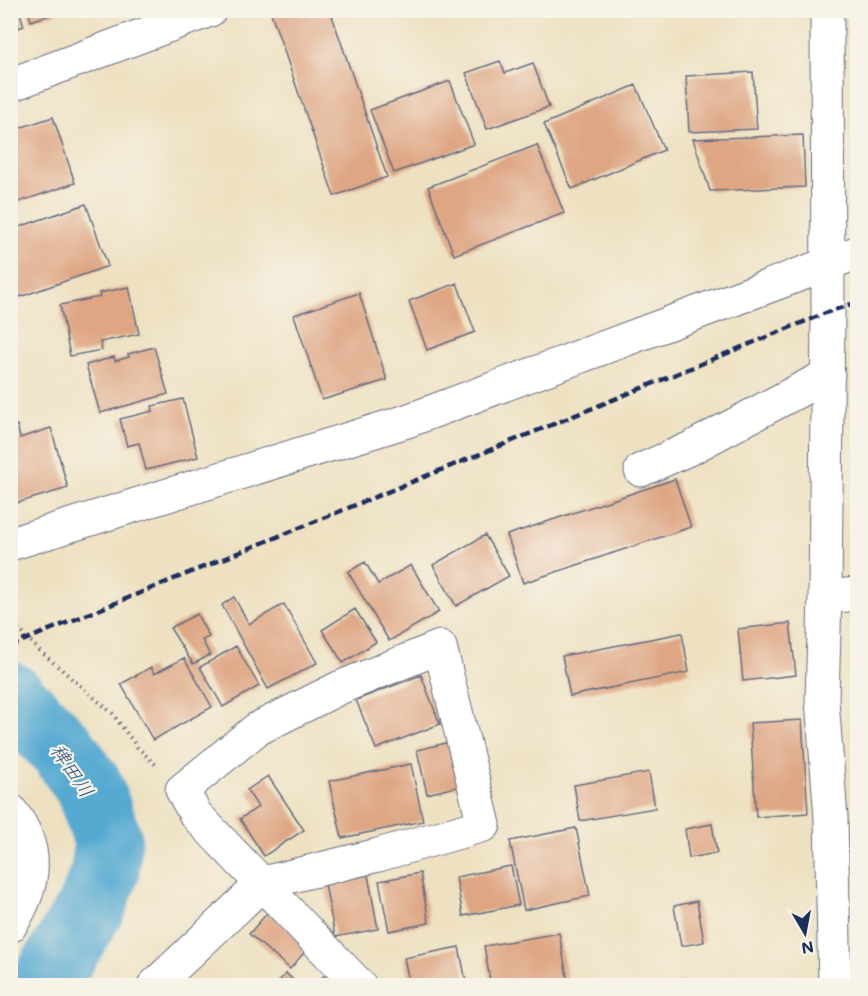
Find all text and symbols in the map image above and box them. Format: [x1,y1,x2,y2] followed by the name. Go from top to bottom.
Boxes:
[45,738,101,802] water label: 稗田川
[775,903,835,963] north arrow
[800,937,816,960] text: N

